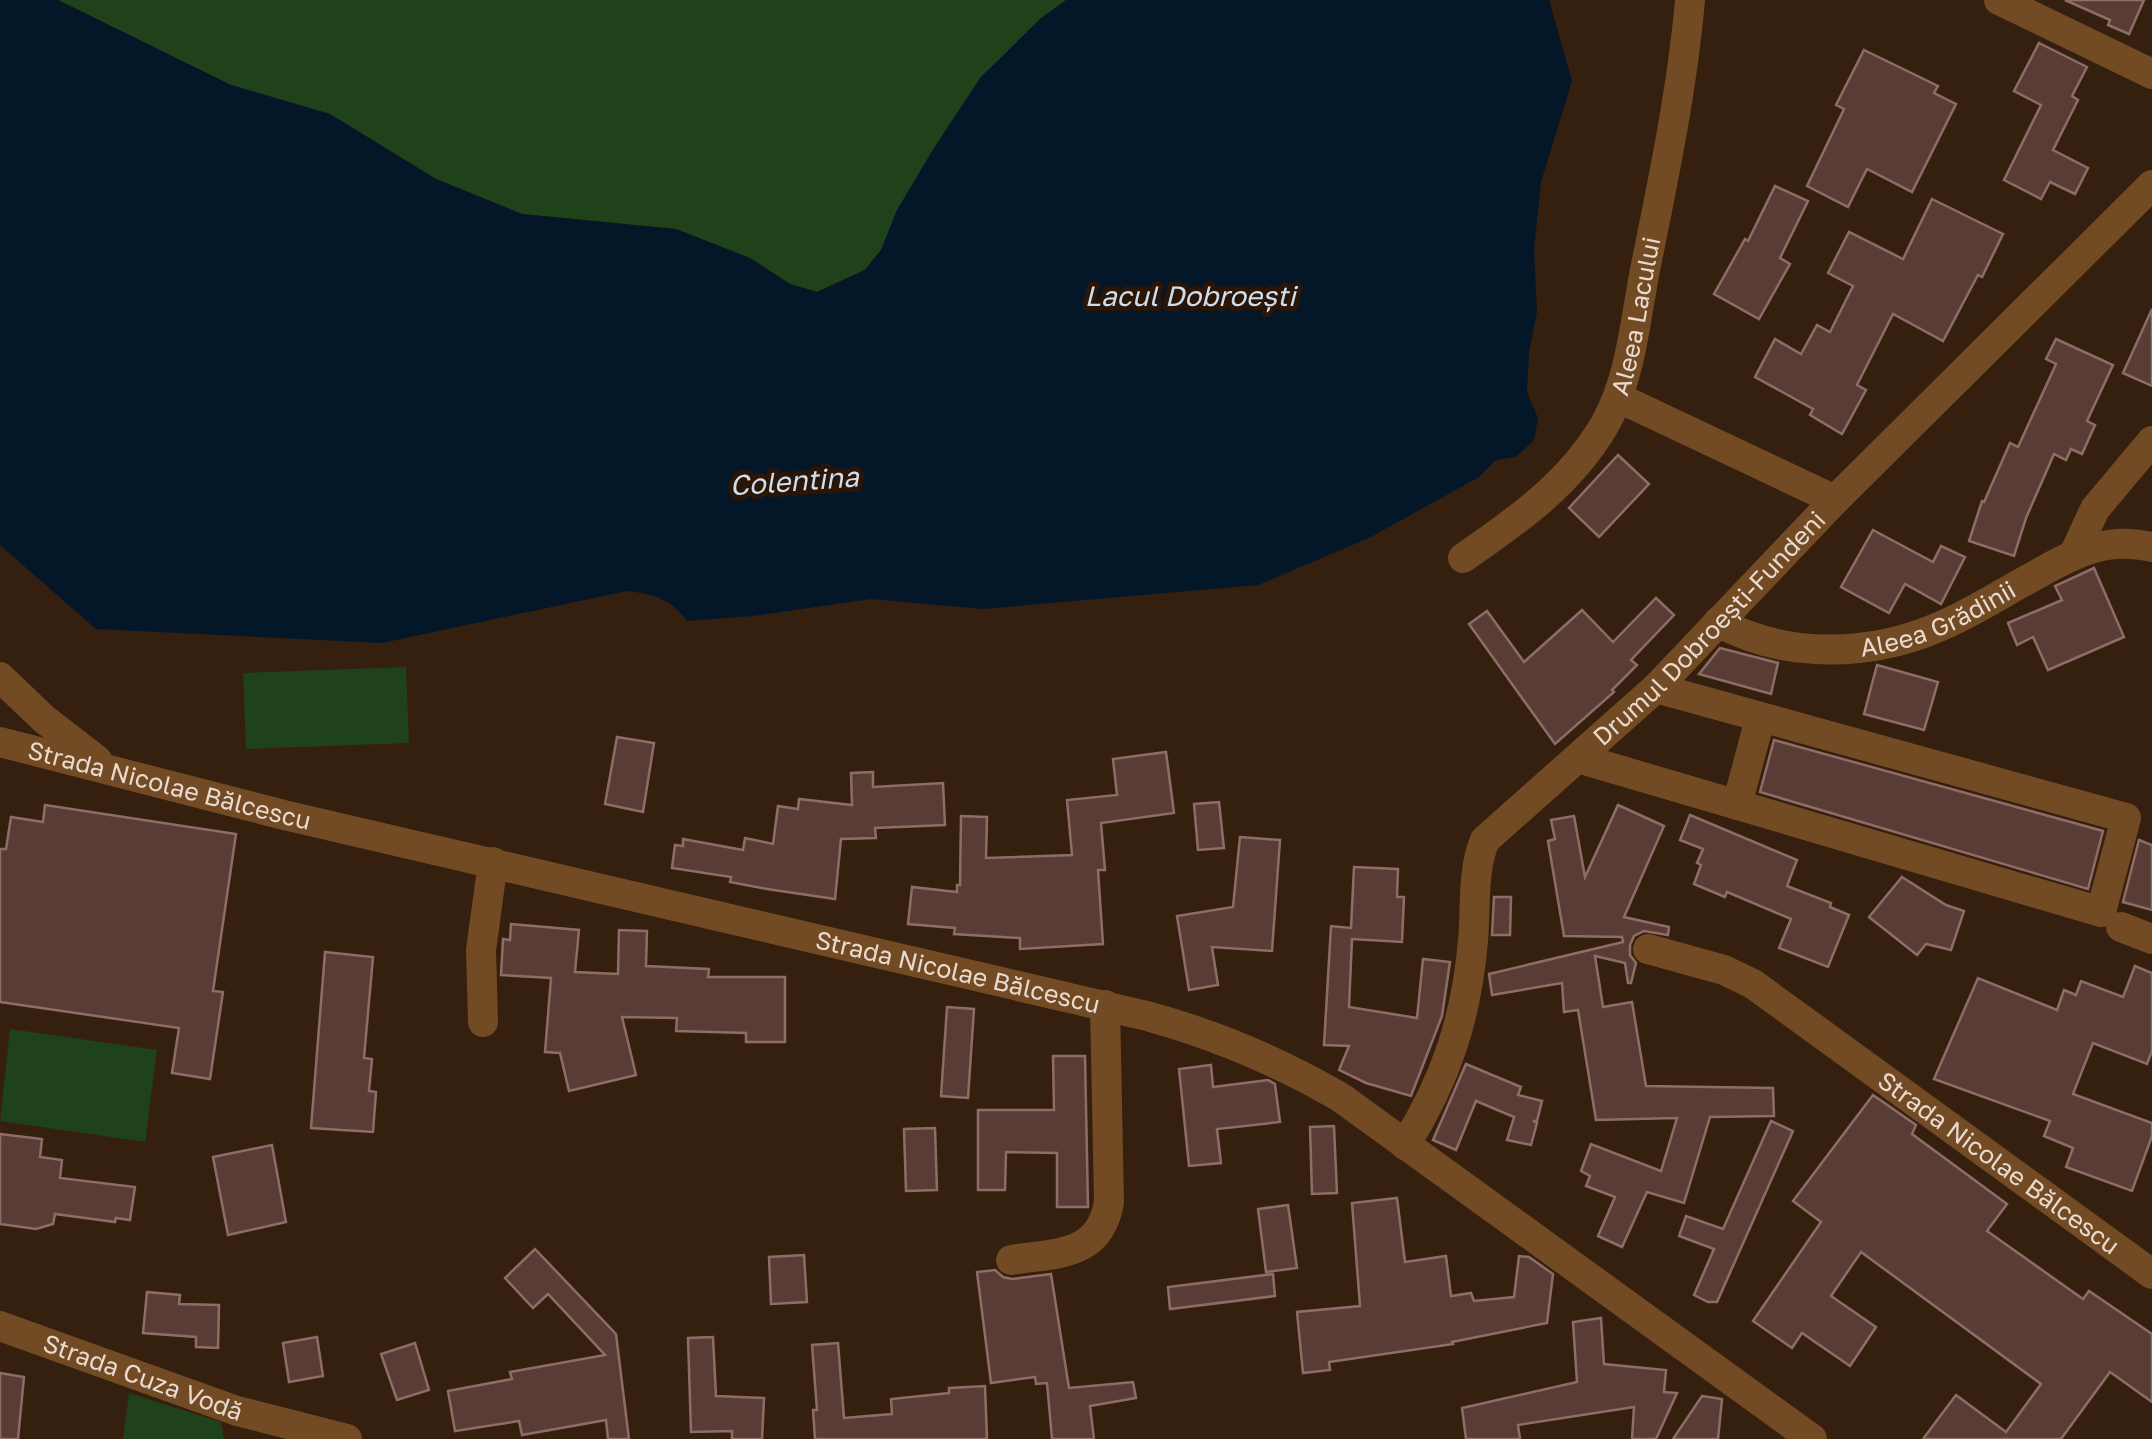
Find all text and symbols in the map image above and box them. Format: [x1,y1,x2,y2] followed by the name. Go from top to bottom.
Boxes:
[1603,234,1666,399] street label: Aleea Lacului
[1084,279,1299,313] water label: Lacul Dobroești
[728,459,861,501] water label: Colentina
[1586,504,1831,752] street label: Drumul Dobroești-Fundeni
[1858,573,2021,663] street label: Aleea Grădinii
[25,734,314,836] street label: Strada Nicolae Bălcescu
[813,923,1103,1020] street label: Strada Nicolae Bălcescu
[1872,1064,2126,1260] street label: Strada Nicolae Bălcescu
[39,1327,247,1427] street label: Strada Cuza Vodă

